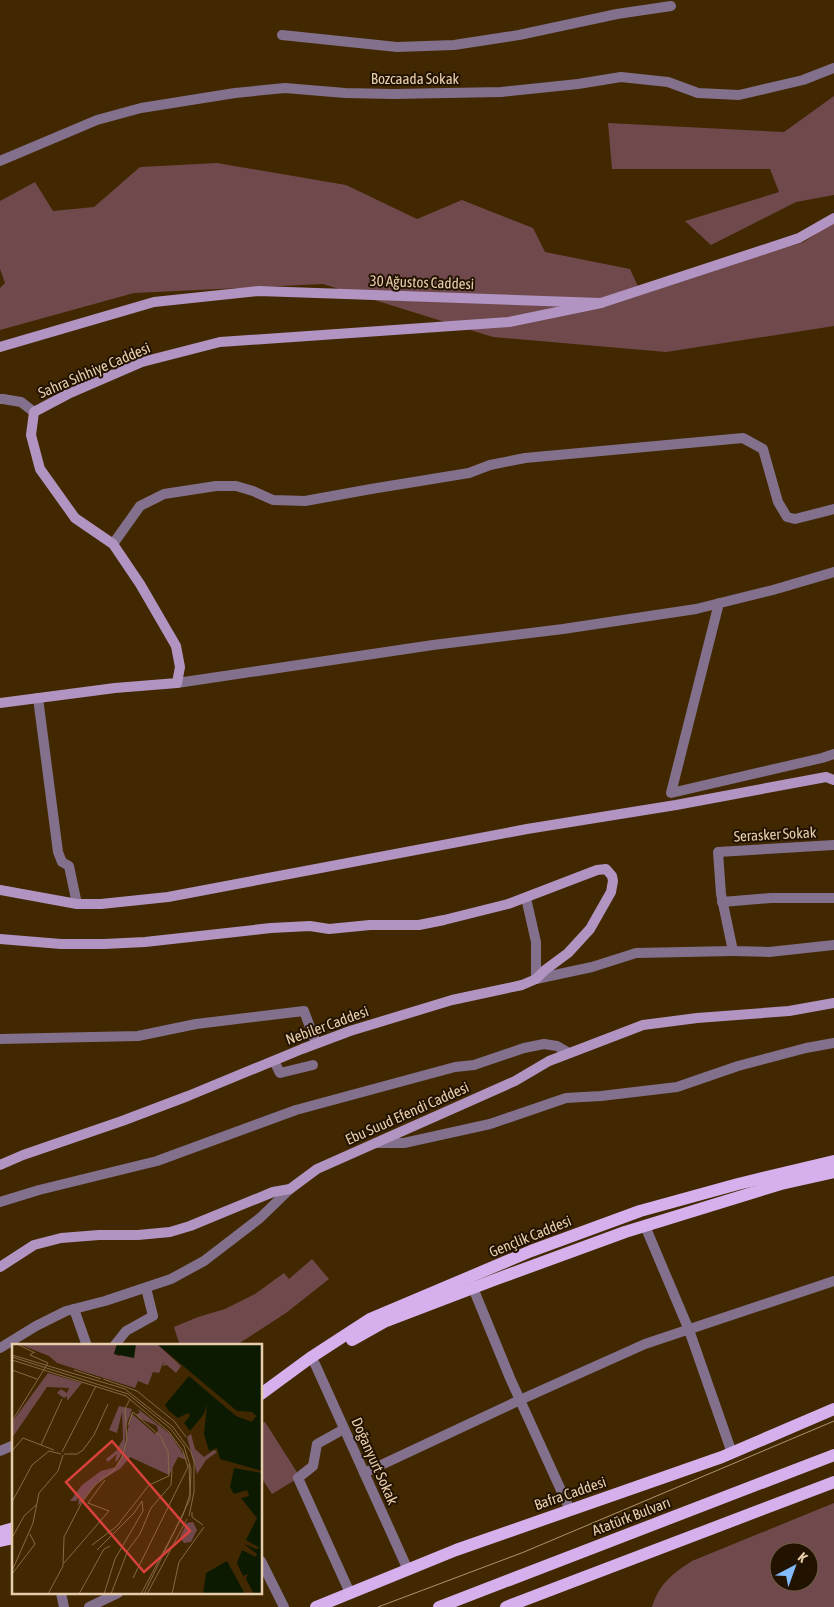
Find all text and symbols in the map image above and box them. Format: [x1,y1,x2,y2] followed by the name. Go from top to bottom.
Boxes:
[371,70,460,87] street label: Bozcaada Sokak
[369,272,475,292] street label: 30 Ağustos Caddesi
[36,339,152,401] street label: Sahra Sıhhiye Caddesi
[733,823,817,845] street label: Serasker Sokak
[283,1002,371,1048] street label: Nebiler Caddesi
[343,1078,471,1148] street label: Ebu Suud Efendi Caddesi
[486,1212,574,1260] street label: Gençlik Caddesi
[12,1344,262,1594] inset map
[348,1415,402,1508] street label: Doğanyurt Sokak
[532,1473,608,1513] street label: Bafra Caddesi
[590,1493,672,1539] street label: Atatürk Bulvarı
[769,1542,819,1592] north arrow
[795,1549,810,1566] text: K

